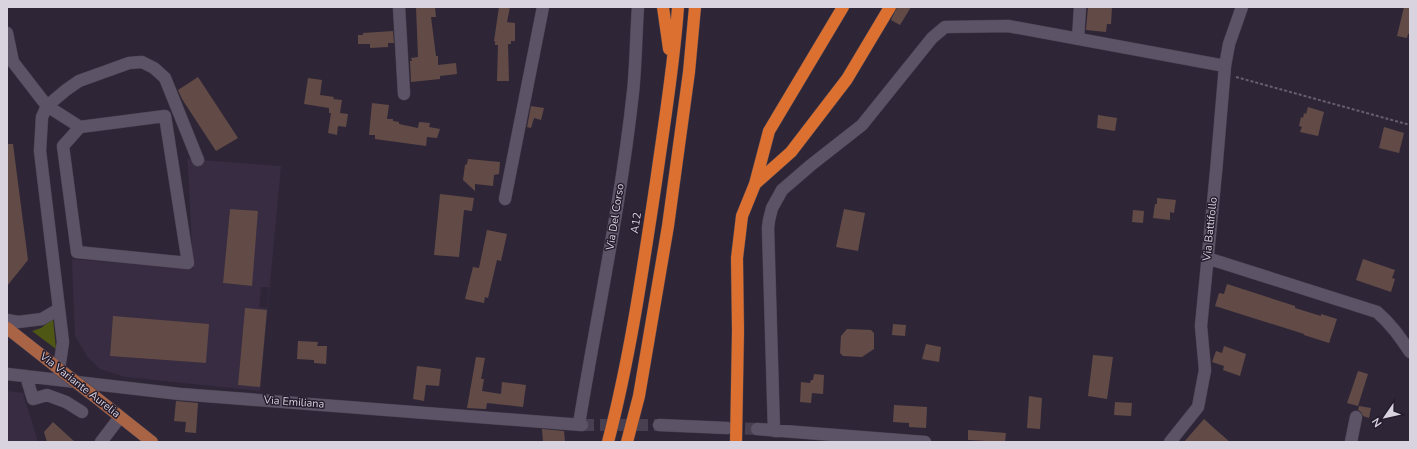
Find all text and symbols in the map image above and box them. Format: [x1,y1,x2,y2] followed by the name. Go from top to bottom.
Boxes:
[602,183,628,252] street label: Via Del Corso
[1199,196,1221,263] street label: Via Battifollo
[627,211,645,235] street label: A12
[36,348,123,421] street label: Via Variante Aurelia
[262,392,325,412] street label: Via Emiliana
[1365,397,1405,437] north arrow
[1369,415,1386,430] text: N

